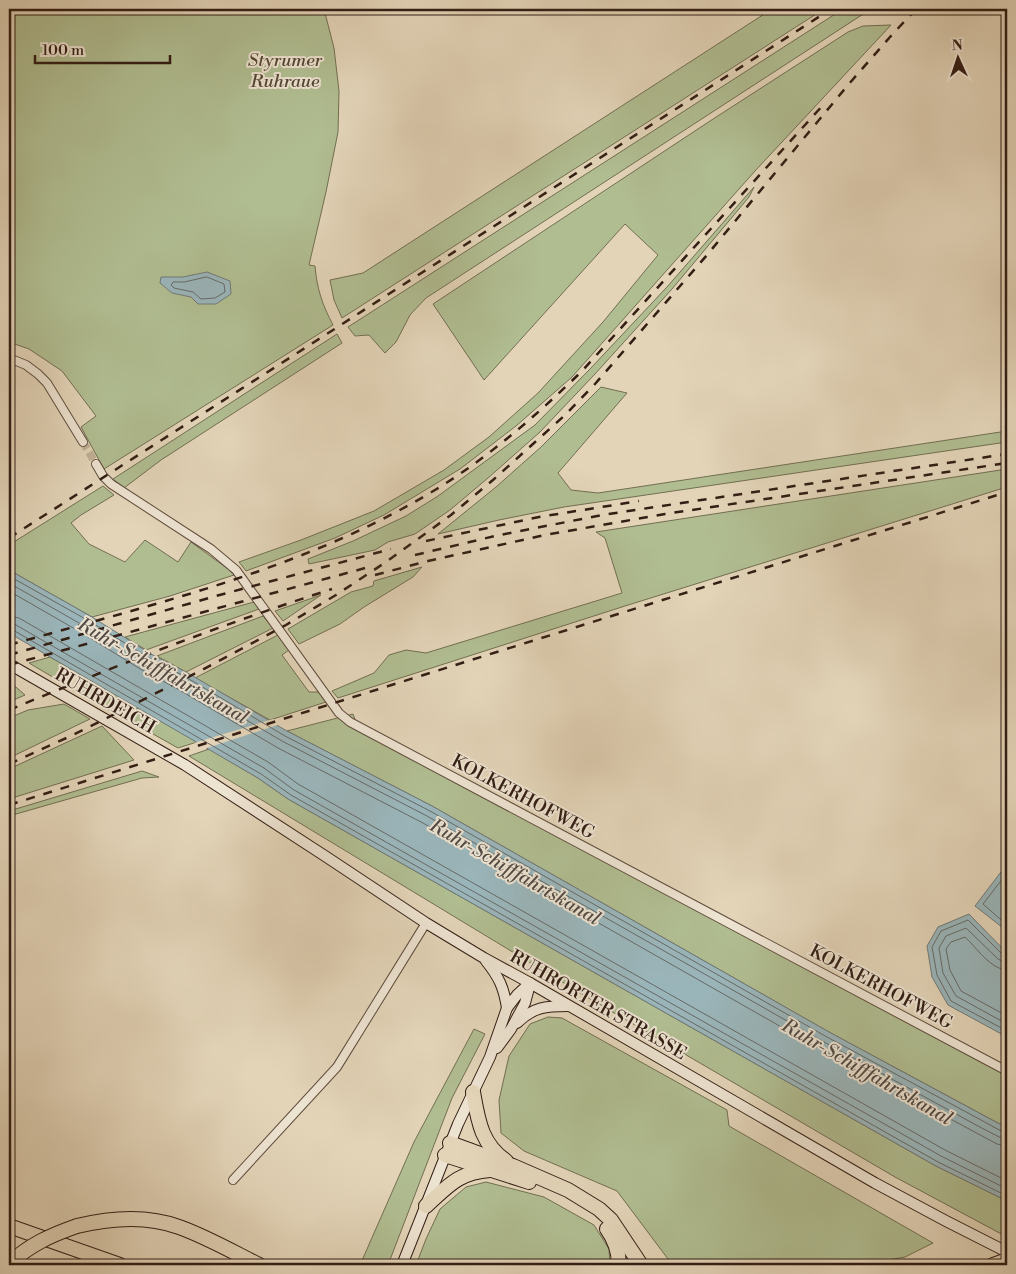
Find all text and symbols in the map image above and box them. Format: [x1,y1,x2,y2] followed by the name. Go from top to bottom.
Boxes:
[35,32,170,64] scale bar
[934,32,984,82] north arrow
[951,37,963,55] text: N
[42,41,84,60] text: 100 m
[248,49,323,93] park label: Styrumer Ruhraue
[73,612,253,730] water label: Ruhr-Schifffahrtskanal
[51,663,160,739] street label: RUHRDEICH
[447,750,599,845] street label: KOLKERHOFWEG
[425,813,605,931] water label: Ruhr-Schifffahrtskanal
[805,940,957,1035] street label: KOLKERHOFWEG
[505,945,691,1065] street label: RUHRORTER STRASSE
[777,1013,957,1131] water label: Ruhr-Schifffahrtskanal

